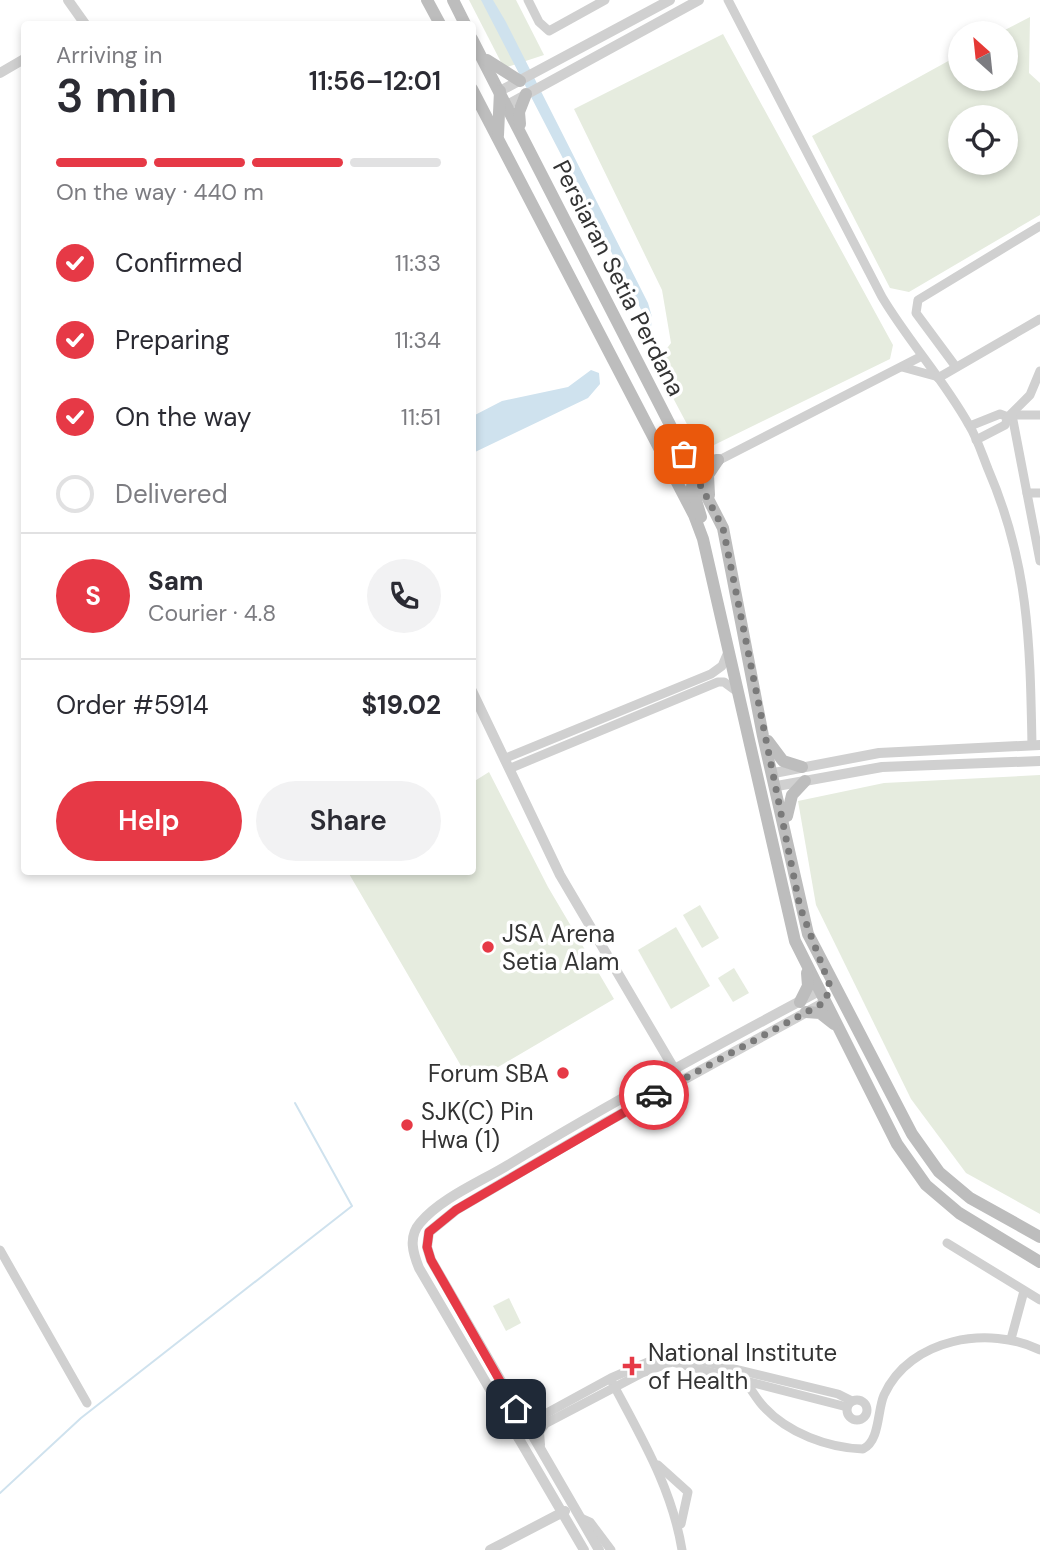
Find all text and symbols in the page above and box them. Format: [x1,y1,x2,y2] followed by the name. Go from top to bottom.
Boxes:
[948,21,1018,91] north arrow
[948,21,1018,175] map controls
[56,40,162,70] text: Arriving in
[309,64,441,98] text: 11:56–12:01
[56,66,177,126] text: 3 min
[948,105,1018,175] button: locate
[546,155,692,401] street label: Persiaran Setia Perdana
[56,177,264,207] text: On the way · 440 m
[56,244,94,282] icon: check
[115,246,242,280] text: Confirmed
[395,248,441,278] text: 11:33
[56,321,94,359] icon: check
[115,323,230,357] text: Preparing
[394,325,441,355] text: 11:34
[56,398,94,436] icon: check
[115,400,251,434] text: On the way
[401,402,441,432] text: 11:51
[654,424,714,484] pin
[665,435,703,473] icon: bag
[115,477,228,511] text: Delivered
[367,559,441,633] button: phone
[148,564,203,598] text: Sam
[85,579,101,613] text: S
[148,598,276,628] text: Courier · 4.8
[56,688,209,722] text: Order #5914
[361,688,441,722] text: $19.02
[56,781,242,861] button: Help
[256,781,441,861] button: Share
[502,918,619,977] place label: JSA Arena Setia Alam
[480,939,496,955] marker: JSA Arena Setia Alam
[428,1058,549,1089] place label: Forum SBA
[619,1060,689,1130] courier
[555,1065,571,1081] marker: Forum SBA
[635,1076,673,1114] icon: car
[421,1096,534,1155] place label: SJK(C) Pin Hwa (1)
[399,1117,415,1133] marker: SJK(C) Pin Hwa (1)
[648,1337,837,1396] place label: National Institute of Health
[622,1356,642,1376] marker: National Institute of Health
[486,1379,546,1439] pin
[497,1390,535,1428] icon: home

